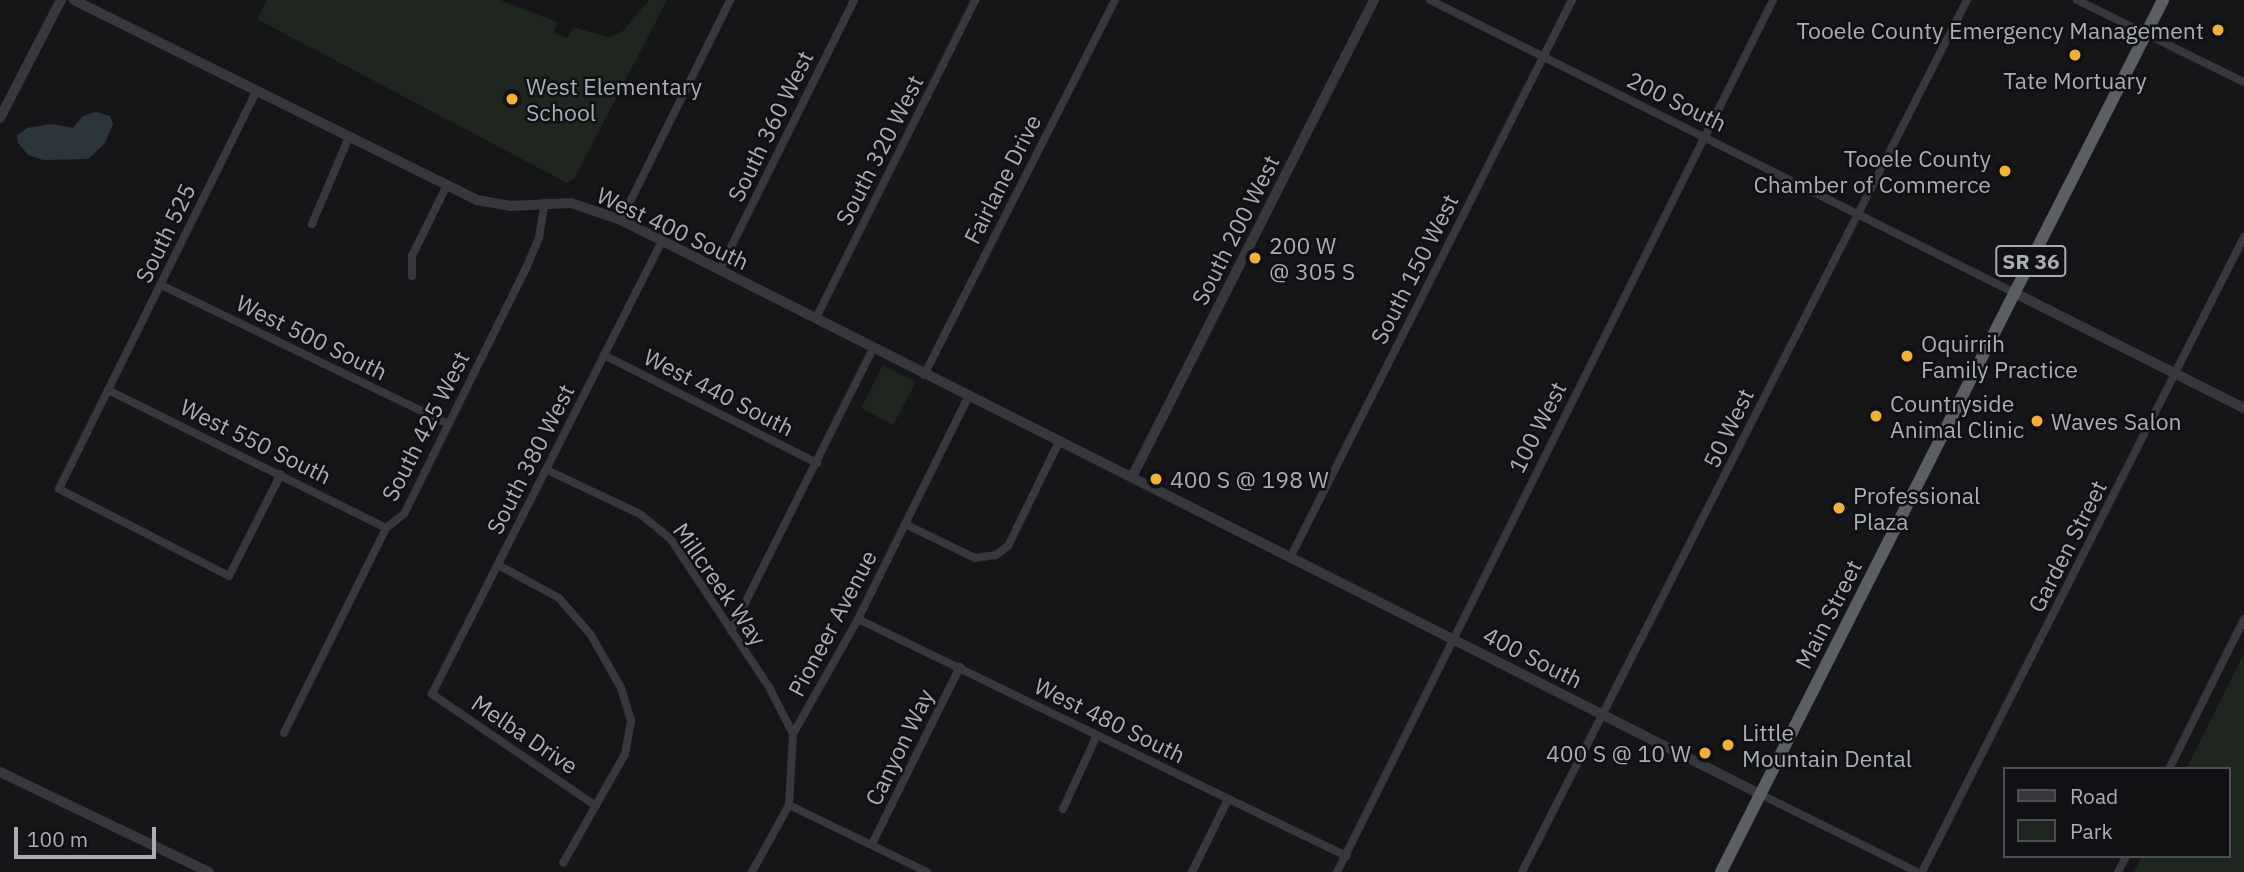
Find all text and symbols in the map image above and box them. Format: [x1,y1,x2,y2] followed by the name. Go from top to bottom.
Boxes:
[1796,16,2204,44] place label: Tooele County Emergency Management
[2210,22,2226,38] marker: Tooele County Emergency Management
[722,46,818,206] street label: South 360 West
[2067,47,2083,63] marker: Tate Mortuary
[1623,65,1731,137] street label: 200 South
[2003,66,2147,94] place label: Tate Mortuary
[829,70,929,230] street label: South 320 West
[526,72,702,126] place label: West Elementary School
[504,91,520,107] marker: West Elementary School
[958,110,1046,248] street label: Fairlane Drive
[1754,144,1991,198] place label: Tooele County Chamber of Commerce
[1185,150,1285,310] street label: South 200 West
[1997,163,2013,179] marker: Tooele County Chamber of Commerce
[129,179,201,287] street label: South 525
[593,181,753,275] street label: West 400 South
[1364,189,1464,349] street label: South 150 West
[1269,231,1355,285] place label: 200 W @ 305 S
[1994,244,2068,278] road number: SR 36
[1247,250,1263,266] marker: 200 W @ 305 S
[232,289,392,385] street label: West 500 South
[1921,329,2078,383] place label: Oquirrih Family Practice
[639,342,799,442] street label: West 440 South
[375,346,475,506] street label: South 425 West
[1899,348,1915,364] marker: Oquirrih Family Practice
[1502,377,1572,477] street label: 100 West
[480,379,580,539] street label: South 380 West
[1697,384,1759,472] street label: 50 West
[1890,389,2024,443] place label: Countryside Animal Clinic
[176,393,336,489] street label: West 550 South
[2051,407,2182,435] place label: Waves Salon
[1868,408,1884,424] marker: Countryside Animal Clinic
[2029,413,2045,429] marker: Waves Salon
[1170,465,1329,493] place label: 400 S @ 198 W
[1148,471,1164,487] marker: 400 S @ 198 W
[2022,476,2112,616] street label: Garden Street
[1853,481,1980,535] place label: Professional Plaza
[1831,500,1847,516] marker: Professional Plaza
[668,517,772,651] street label: Millcreek Way
[782,545,882,701] street label: Pioneer Avenue
[1789,555,1867,673] street label: Main Street
[1479,620,1587,694] street label: 400 South
[1030,672,1190,768] street label: West 480 South
[859,684,939,810] street label: Canyon Way
[467,688,583,780] street label: Melba Drive
[1742,718,1912,772] place label: Little Mountain Dental
[1720,737,1736,753] marker: Little Mountain Dental
[1546,739,1691,767] place label: 400 S @ 10 W
[1697,745,1713,761] marker: 400 S @ 10 W
[2002,767,2230,858] legend
[2070,782,2118,810] text: Road
[18,812,159,856] scale bar
[2070,817,2113,845] text: Park
[27,825,88,853] text: 100 m

